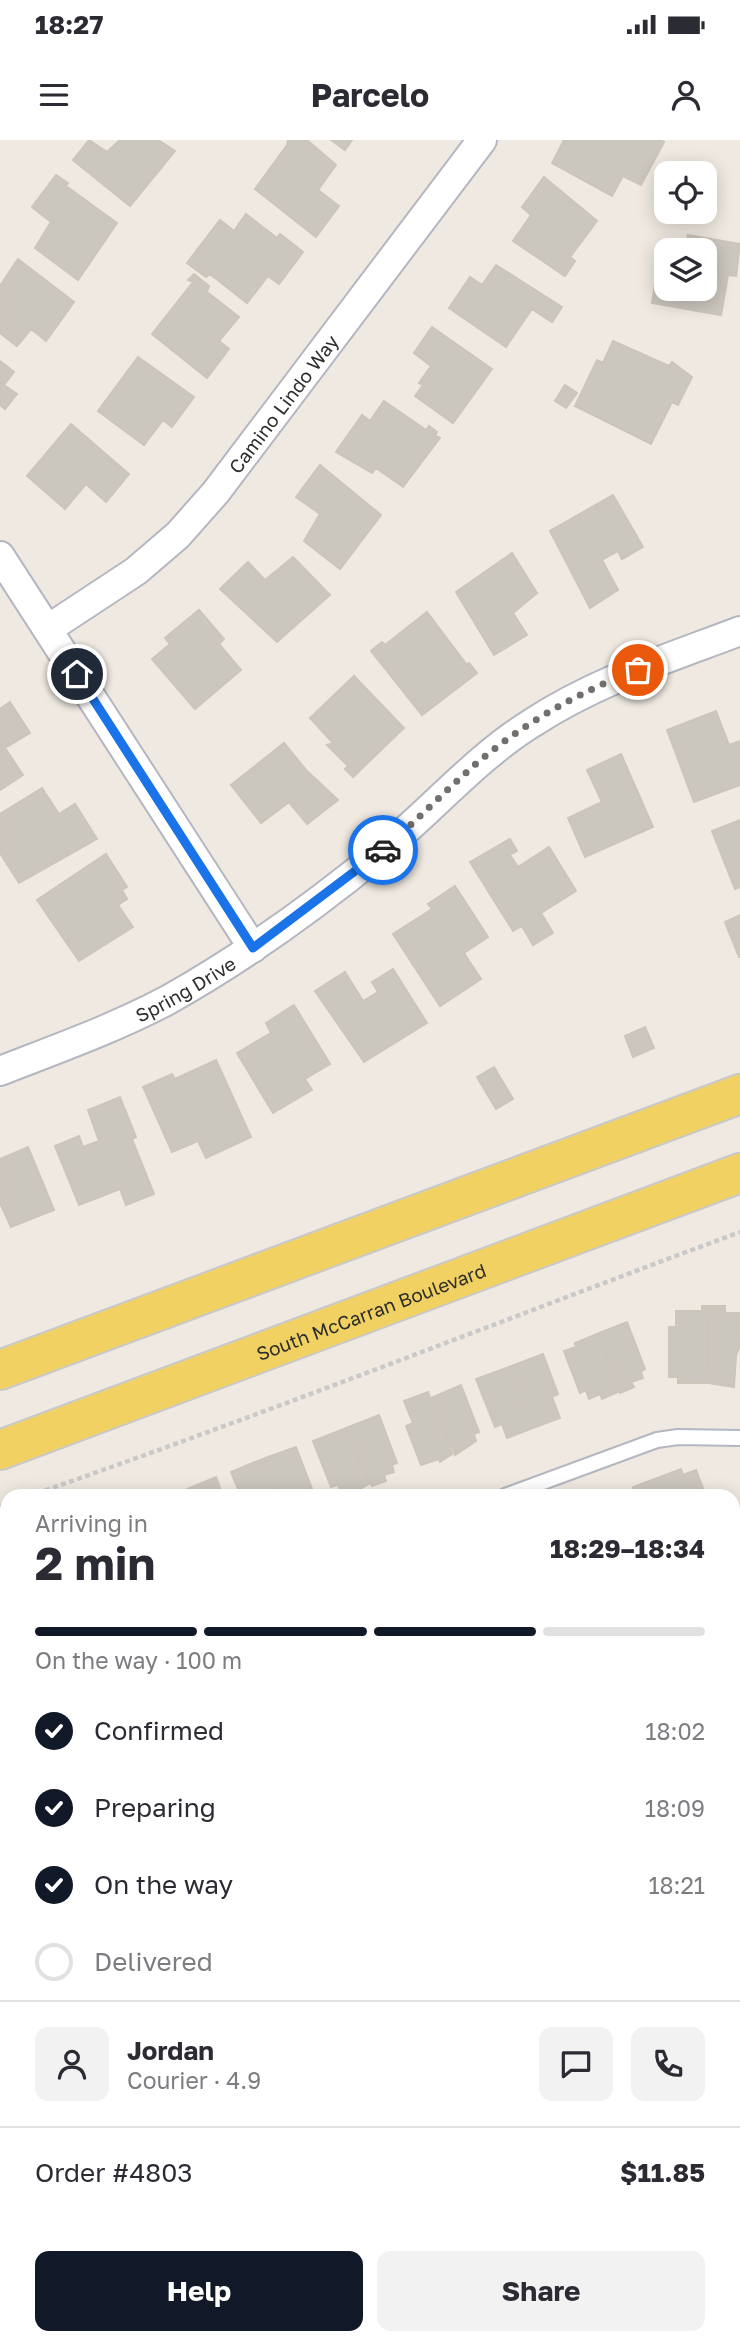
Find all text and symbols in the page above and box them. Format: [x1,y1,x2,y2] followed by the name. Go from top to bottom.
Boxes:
[35,9,103,40] text: 18:27
[35,76,73,114] icon: menu
[311,76,429,114] text: Parcelo
[667,76,705,114] icon: person
[654,161,717,301] map controls
[654,161,717,224] button: locate
[654,238,717,301] button: layers
[223,330,343,477] street label: Camino Lindo Way
[608,640,668,700] pin
[47,644,107,704] pin
[619,651,657,689] icon: bag
[58,655,96,693] icon: home
[348,815,418,885] courier
[364,831,402,869] icon: car
[131,951,239,1026] street label: Spring Drive
[253,1258,489,1365] street label: South McCarran Boulevard
[35,1509,148,1537] text: Arriving in
[550,1533,705,1564] text: 18:29–18:34
[35,1535,155,1590] text: 2 min
[35,1646,242,1674] text: On the way · 100 m
[35,1712,73,1750] icon: check
[94,1715,224,1746] text: Confirmed
[645,1717,705,1745] text: 18:02
[35,1789,73,1827] icon: check
[94,1792,216,1823] text: Preparing
[645,1794,705,1822] text: 18:09
[35,1866,73,1904] icon: check
[94,1869,233,1900] text: On the way
[648,1871,705,1899] text: 18:21
[94,1946,213,1977] text: Delivered
[35,2027,109,2101] button: person
[539,2027,613,2101] button: chat
[631,2027,705,2101] button: phone
[127,2035,214,2066] text: Jordan
[127,2066,261,2094] text: Courier · 4.9
[35,2157,193,2188] text: Order #4803
[620,2157,705,2188] text: $11.85
[35,2251,363,2331] button: Help
[377,2251,705,2331] button: Share

